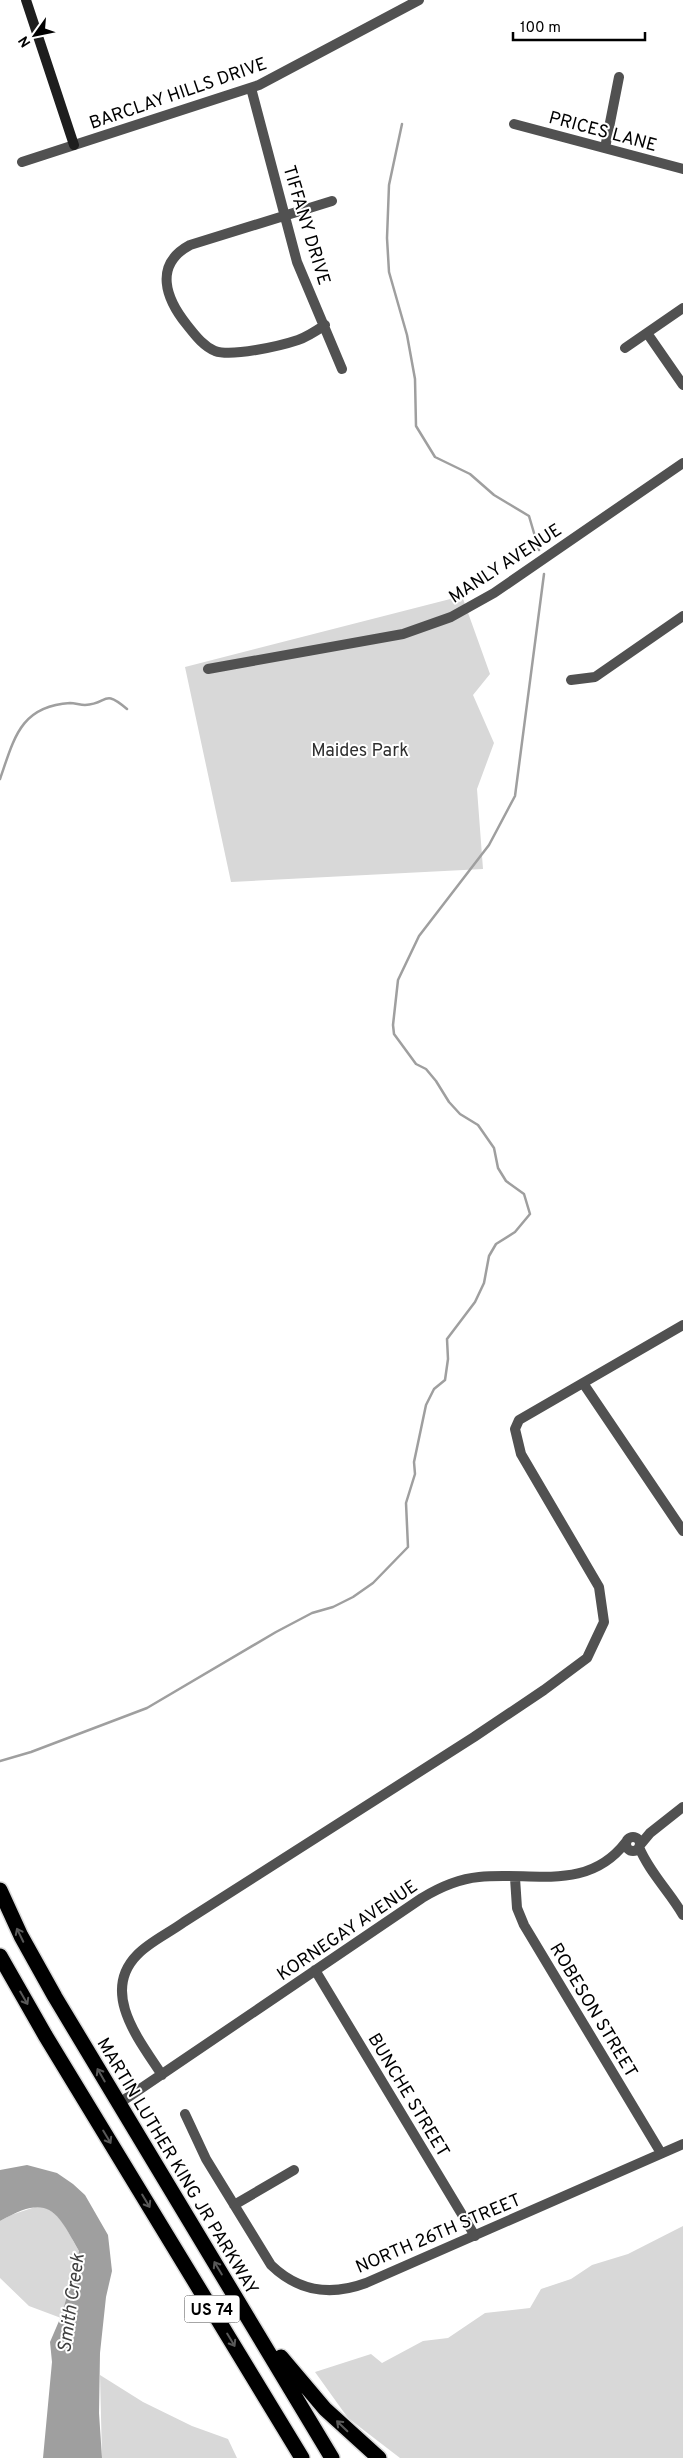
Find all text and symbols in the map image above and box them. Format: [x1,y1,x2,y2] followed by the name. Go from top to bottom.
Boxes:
[10,10,60,60] north arrow
[513,10,646,42] scale bar
[520,19,561,38] text: 100 m
[15,32,35,50] text: N
[87,53,270,136] street label: BARCLAY HILLS DRIVE
[546,107,659,158] street label: PRICES LANE
[276,163,335,288] street label: TIFFANY DRIVE
[445,519,567,609] street label: MANLY AVENUE
[311,740,409,763] park label: Maides Park
[273,1876,423,1987] street label: KORNEGAY AVENUE
[15,1927,25,1942] one-way arrow
[543,1939,642,2082] street label: ROBESON STREET
[20,1990,29,2005] one-way arrow
[362,2030,454,2162] street label: BUNCHE STREET
[91,2034,263,2299] street label: MARTIN LUTHER KING JR PARKWAY
[96,2069,106,2083] one-way arrow
[103,2130,113,2144] one-way arrow
[352,2189,525,2280] street label: NORTH 26TH STREET
[142,2194,152,2208] one-way arrow
[53,2252,91,2354] water label: Smith Creek
[213,2262,223,2276] one-way arrow
[184,2296,240,2322] road number: US 74
[226,2333,236,2347] one-way arrow
[336,2420,348,2432] one-way arrow

